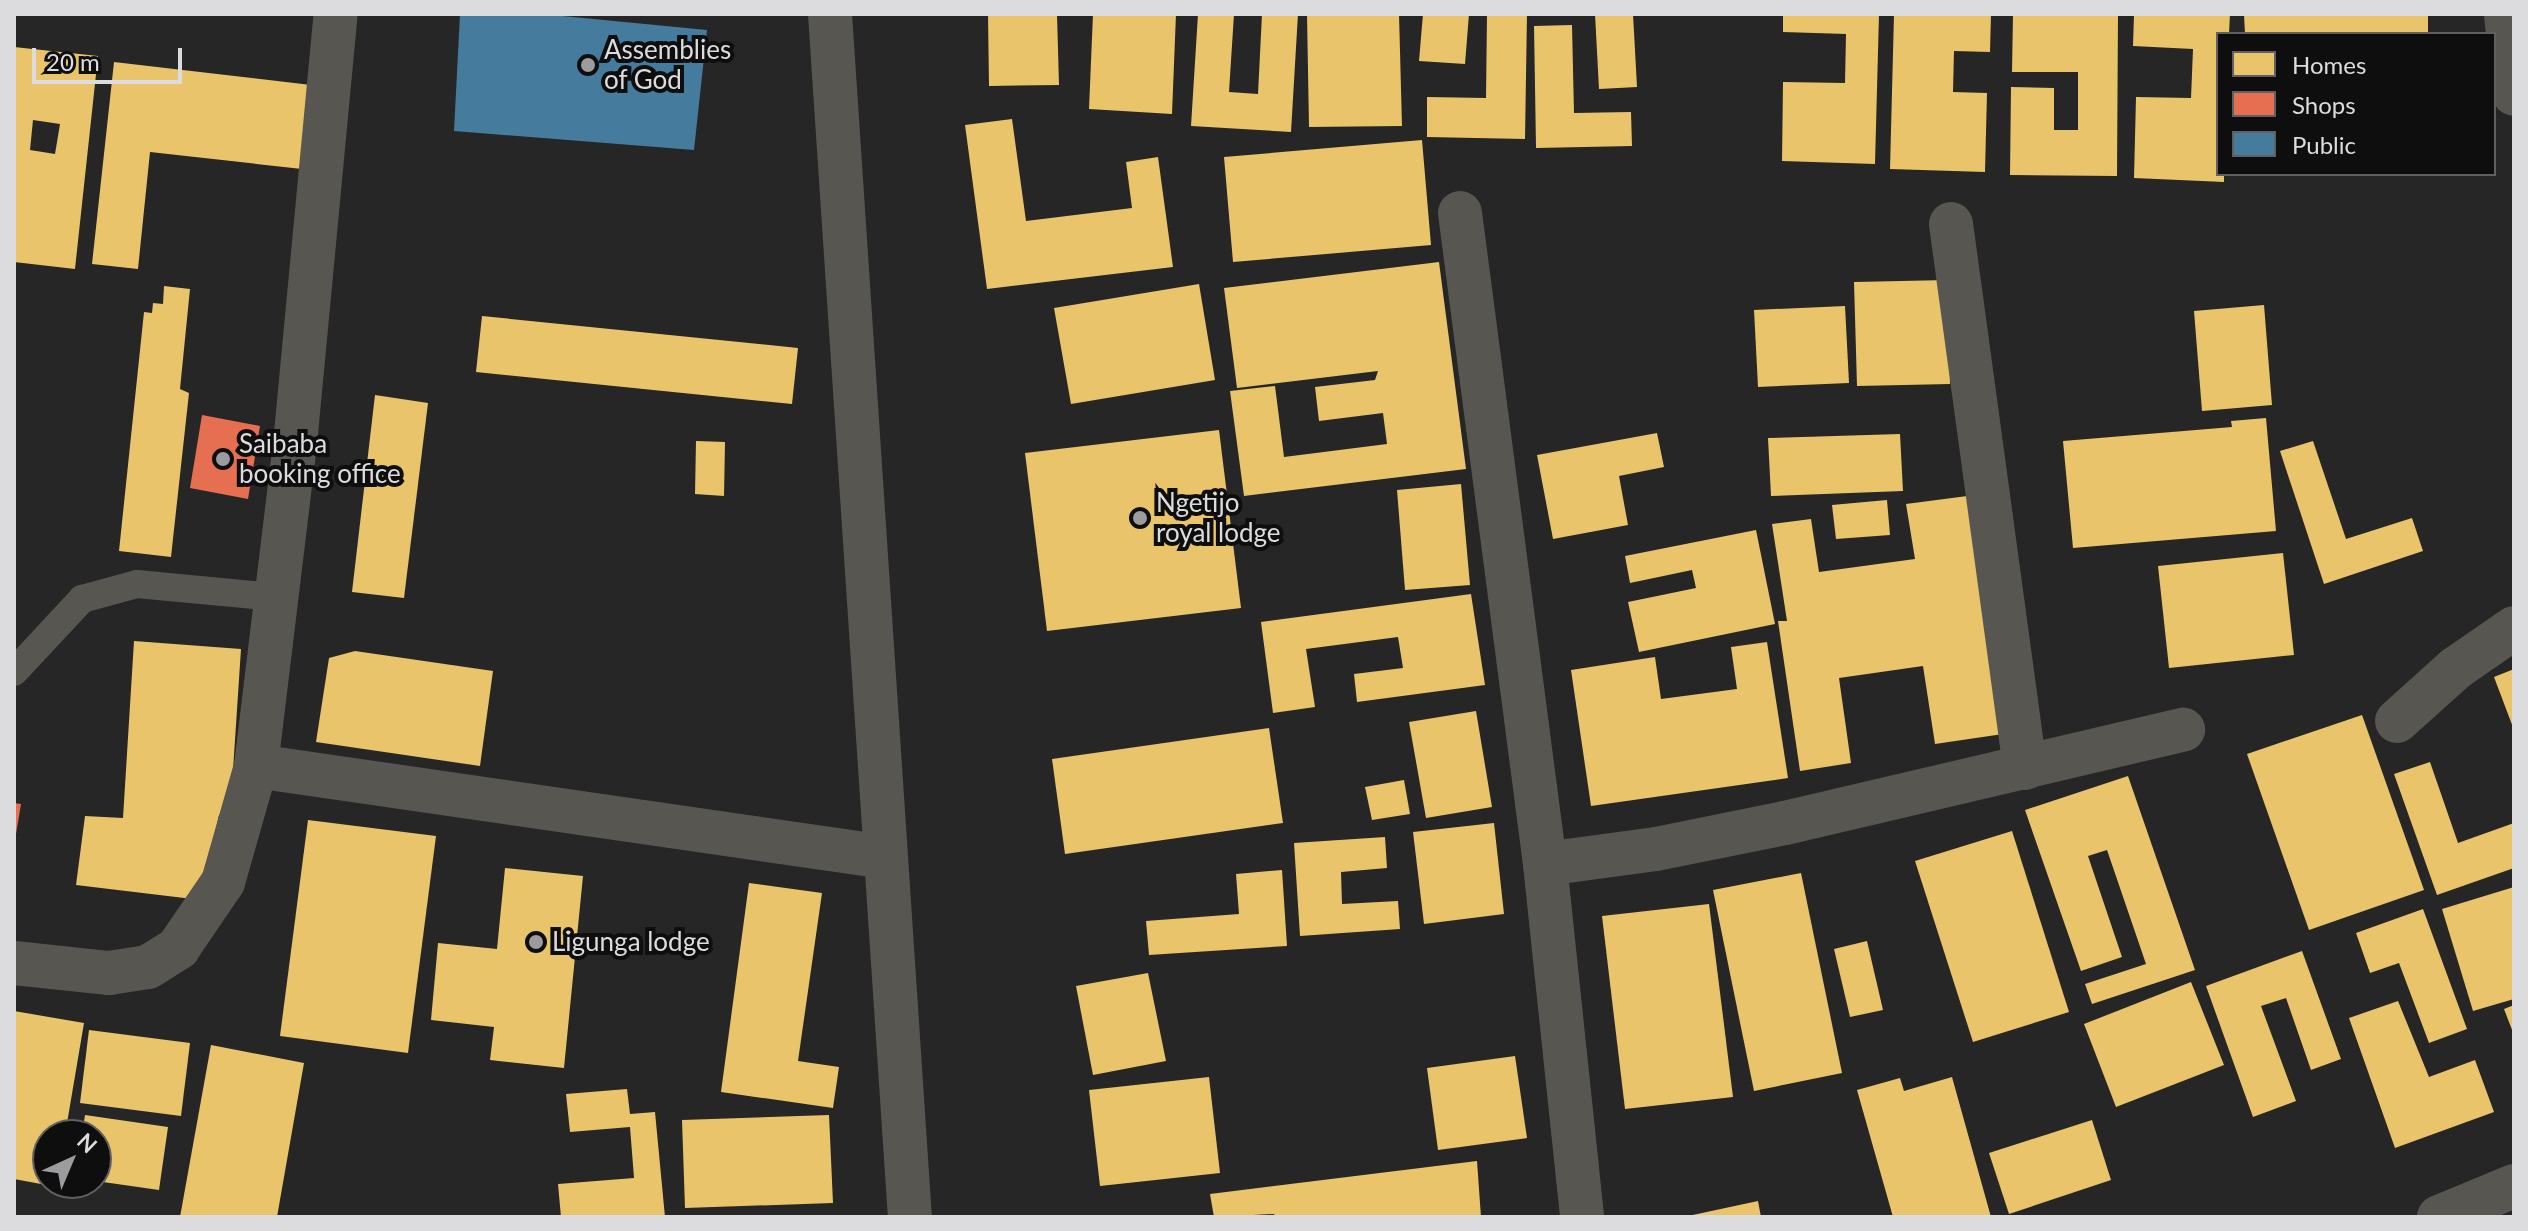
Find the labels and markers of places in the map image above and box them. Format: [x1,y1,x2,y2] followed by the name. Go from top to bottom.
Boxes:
[604,34,731,96] place label: Assemblies of God
[579,56,597,74] marker: Assemblies of God
[239,428,401,490] place label: Saibaba booking office
[214,450,232,468] marker: Saibaba booking office
[1156,487,1281,548] place label: Ngetijo royal lodge
[1131,509,1149,527] marker: Ngetijo royal lodge
[552,926,710,958] place label: Ligunga lodge
[527,933,545,951] marker: Ligunga lodge

